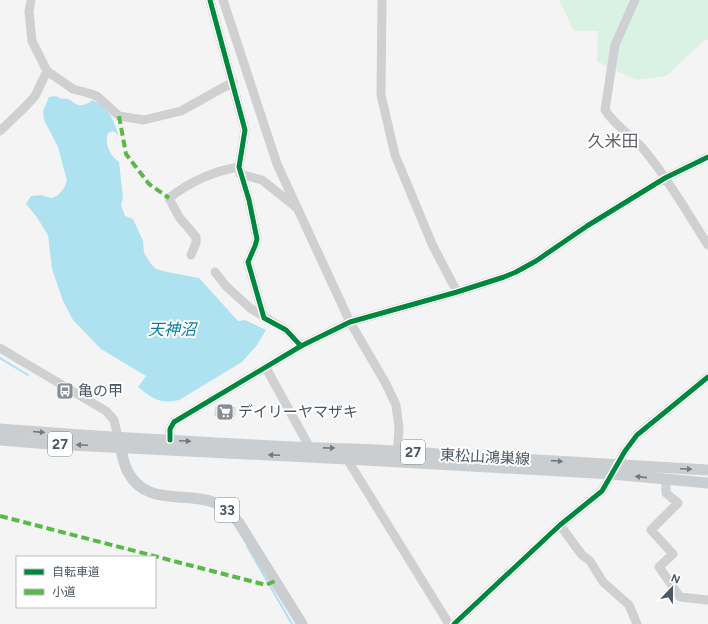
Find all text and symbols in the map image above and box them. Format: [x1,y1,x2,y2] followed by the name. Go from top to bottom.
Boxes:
[588,131,639,151] district label: 久米田
[148,320,198,339] water label: 天神沼
[55,381,75,401] bus stop icon: 亀の甲
[78,382,123,400] place label: 亀の甲
[215,402,235,422] supermarket icon: デイリーヤマザキ
[238,403,358,421] place label: デイリーヤマザキ
[33,428,45,435] one-way arrow
[48,432,72,456] road number: 27
[179,438,191,445] one-way arrow
[401,440,425,464] road number: 27
[75,442,88,448] one-way arrow
[323,445,336,451] one-way arrow
[440,446,530,468] street label: 東松山鴻巣線
[268,452,280,459] one-way arrow
[551,458,563,465] one-way arrow
[680,466,692,473] one-way arrow
[635,474,647,481] one-way arrow
[215,498,239,522] road number: 33
[16,556,156,608] legend
[52,565,100,579] text: 自転車道
[652,568,692,608] north arrow
[669,572,682,587] text: N
[52,585,76,599] text: 小道

